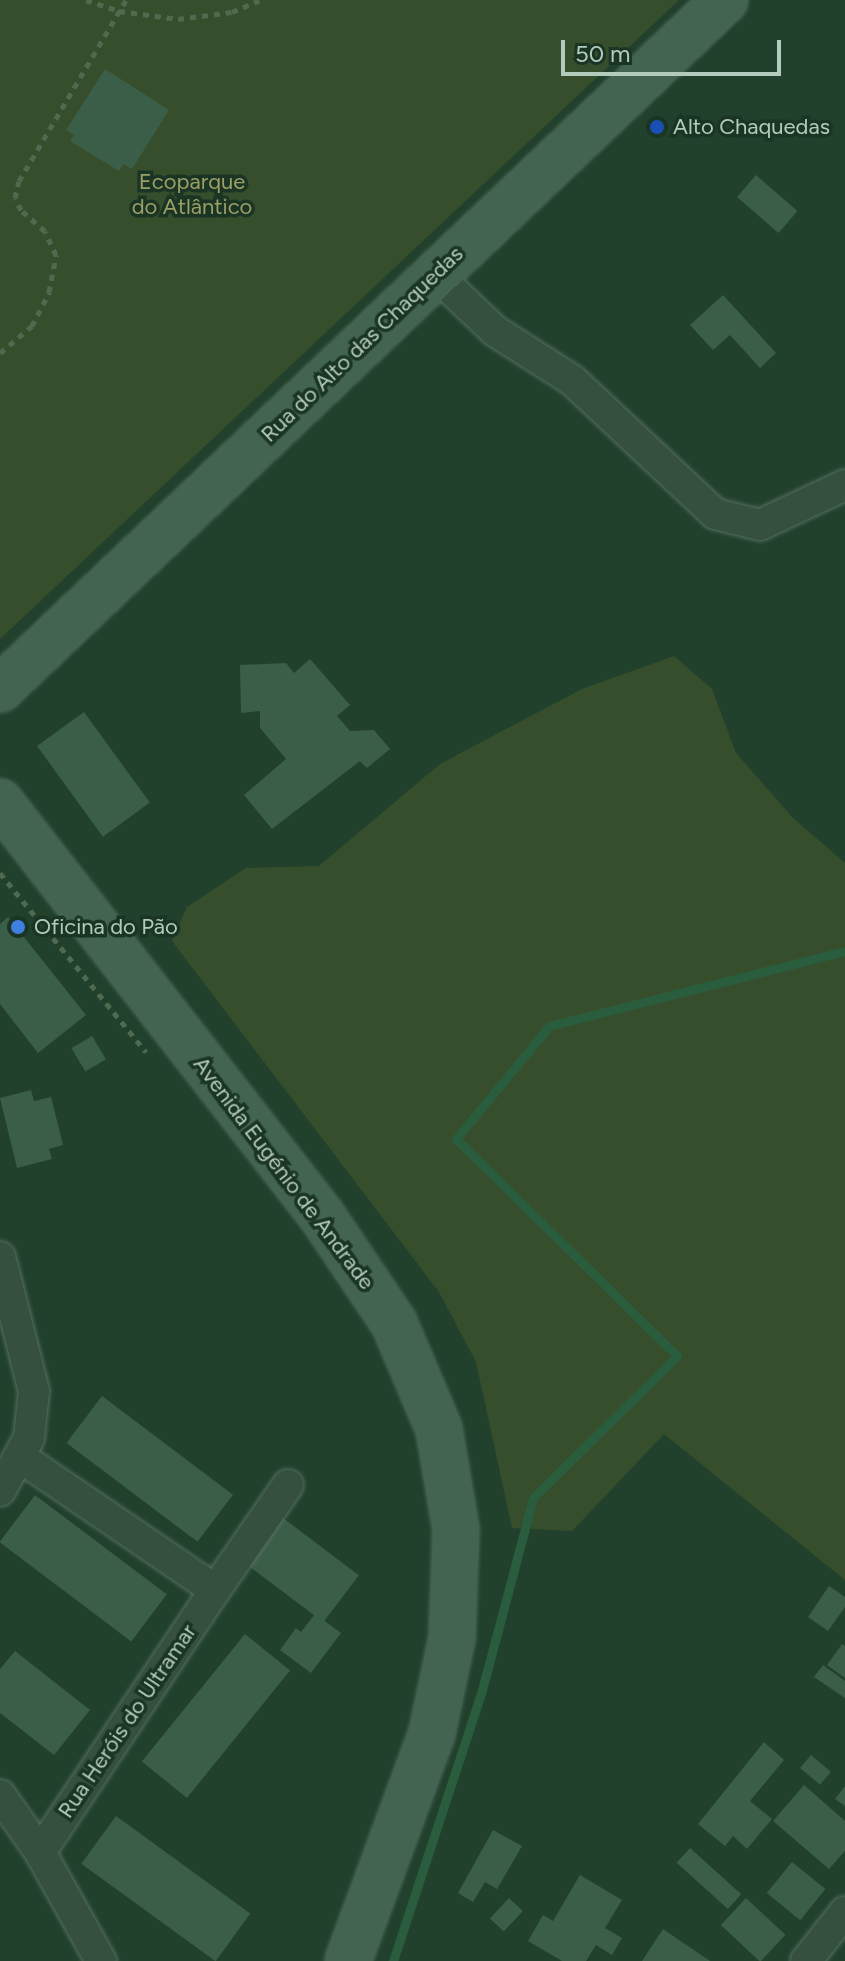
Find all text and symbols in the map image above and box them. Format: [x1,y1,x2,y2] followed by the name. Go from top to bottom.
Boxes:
[565,24,785,74] scale bar
[575,39,631,68] text: 50 m
[673,114,830,140] place label: Alto Chaquedas
[648,118,666,136] marker: Alto Chaquedas
[132,168,252,220] park label: Ecoparque do Atlântico
[256,241,468,447] street label: Rua do Alto das Chaquedas
[34,914,178,940] place label: Oficina do Pão
[9,918,27,936] marker: Oficina do Pão
[188,1051,380,1295] street label: Avenida Eugénio de Andrade
[52,1619,202,1823] street label: Rua Heróis do Ultramar

